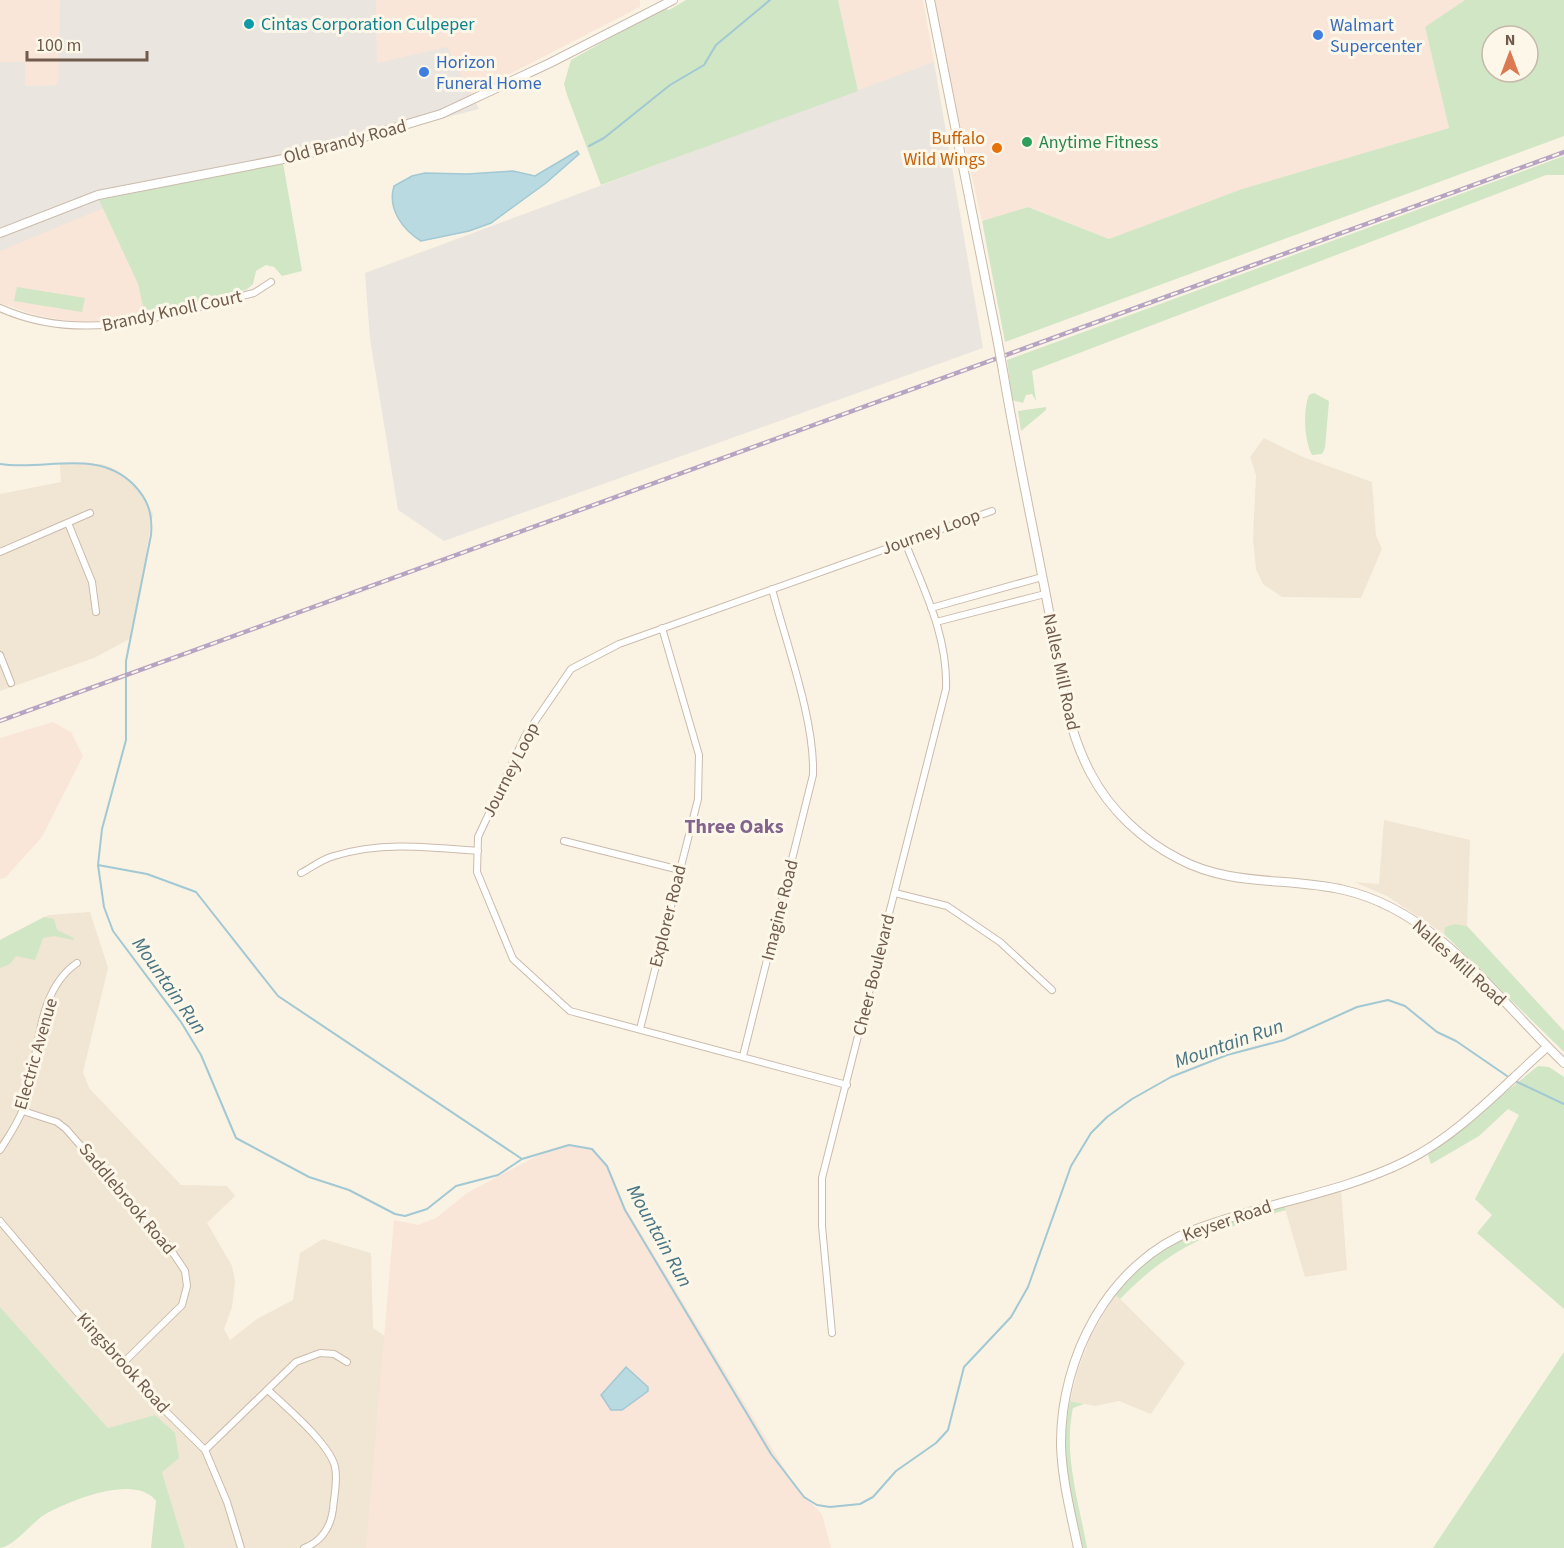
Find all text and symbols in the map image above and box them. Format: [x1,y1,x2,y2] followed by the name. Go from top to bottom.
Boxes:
[261,12,475,37] place label: Cintas Corporation Culpeper
[1330,13,1423,59] place label: Walmart Supercenter
[242,17,256,31] marker: Cintas Corporation Culpeper
[27,24,147,62] scale bar
[1480,24,1540,84] north arrow
[1311,28,1325,42] marker: Walmart Supercenter
[1505,29,1515,51] text: N
[36,33,81,58] text: 100 m
[436,50,542,96] place label: Horizon Funeral Home
[417,65,431,79] marker: Horizon Funeral Home
[281,114,409,170] street label: Old Brandy Road
[903,126,985,172] place label: Buffalo Wild Wings
[1039,130,1158,155] place label: Anytime Fitness
[1020,135,1034,149] marker: Anytime Fitness
[990,141,1004,155] marker: Buffalo Wild Wings
[100,284,244,338] street label: Brandy Knoll Court
[878,503,984,561] street label: Journey Loop
[1036,611,1086,733] street label: Nalles Mill Road
[476,718,546,822] street label: Journey Loop
[684,813,784,841] district label: Three Oaks
[755,857,805,963] street label: Imagine Road
[643,862,693,970] street label: Explorer Road
[847,911,901,1039] street label: Cheer Boulevard
[1406,914,1512,1012] street label: Nalles Mill Road
[125,931,213,1041] water label: Mountain Run
[8,995,64,1113] street label: Electric Avenue
[1171,1012,1287,1076] water label: Mountain Run
[73,1138,181,1260] street label: Saddlebrook Road
[619,1180,699,1292] water label: Mountain Run
[1179,1194,1275,1248] street label: Keyser Road
[71,1307,175,1419] street label: Kingsbrook Road

